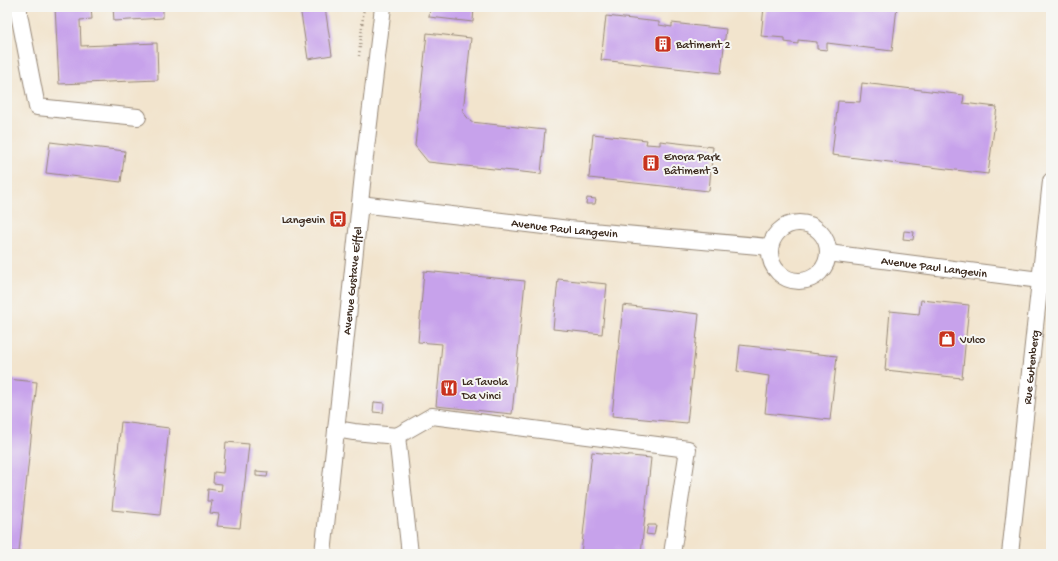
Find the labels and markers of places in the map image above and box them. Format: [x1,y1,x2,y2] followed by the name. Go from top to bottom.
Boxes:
[653,34,673,54] building icon: Batiment 2
[675,39,730,53] place label: Batiment 2
[663,151,722,179] place label: Enora Park Bâtiment 3
[641,153,661,173] building icon: Enora Park Bâtiment 3
[328,209,348,229] bus stop icon: Langevin
[282,214,325,228] place label: Langevin
[937,329,957,349] shop icon: Vulco
[959,334,985,348] place label: Vulco
[461,376,508,404] place label: La Tavola Da Vinci
[439,378,459,398] restaurant icon: La Tavola Da Vinci

